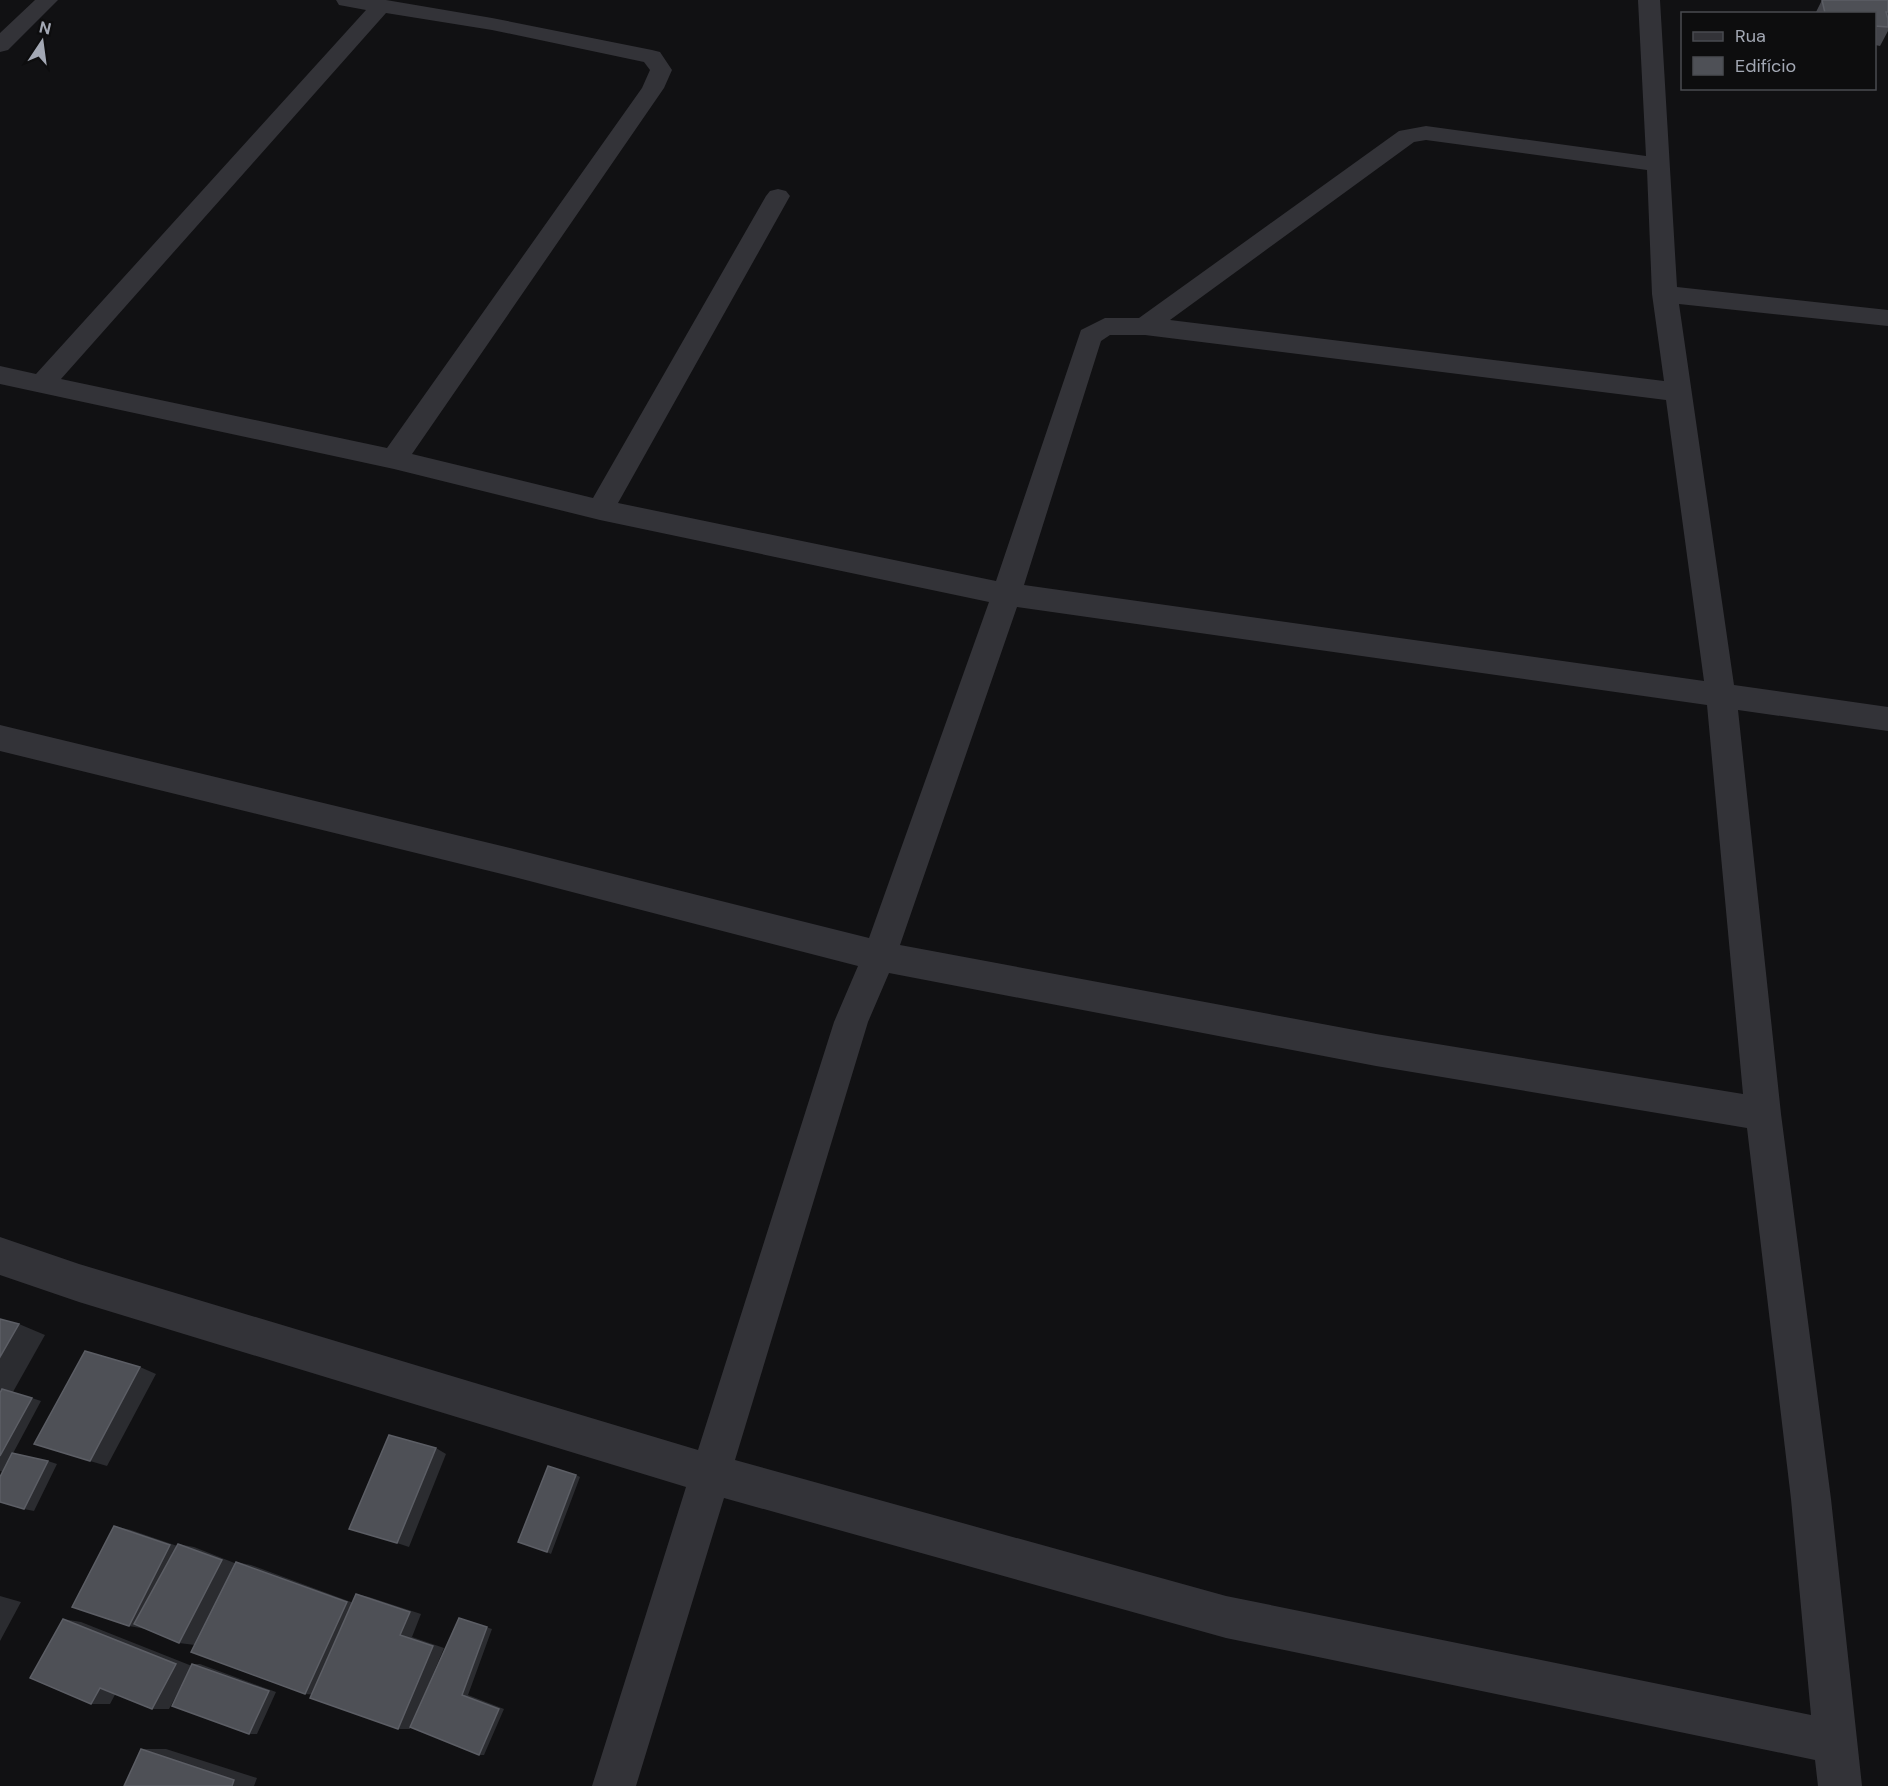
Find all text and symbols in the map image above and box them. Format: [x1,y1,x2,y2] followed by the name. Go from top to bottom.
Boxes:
[12,12,72,72] north arrow
[1681,12,1876,90] legend
[37,16,53,39] text: N
[1735,24,1766,48] text: Rua
[1735,54,1796,78] text: Edifício

